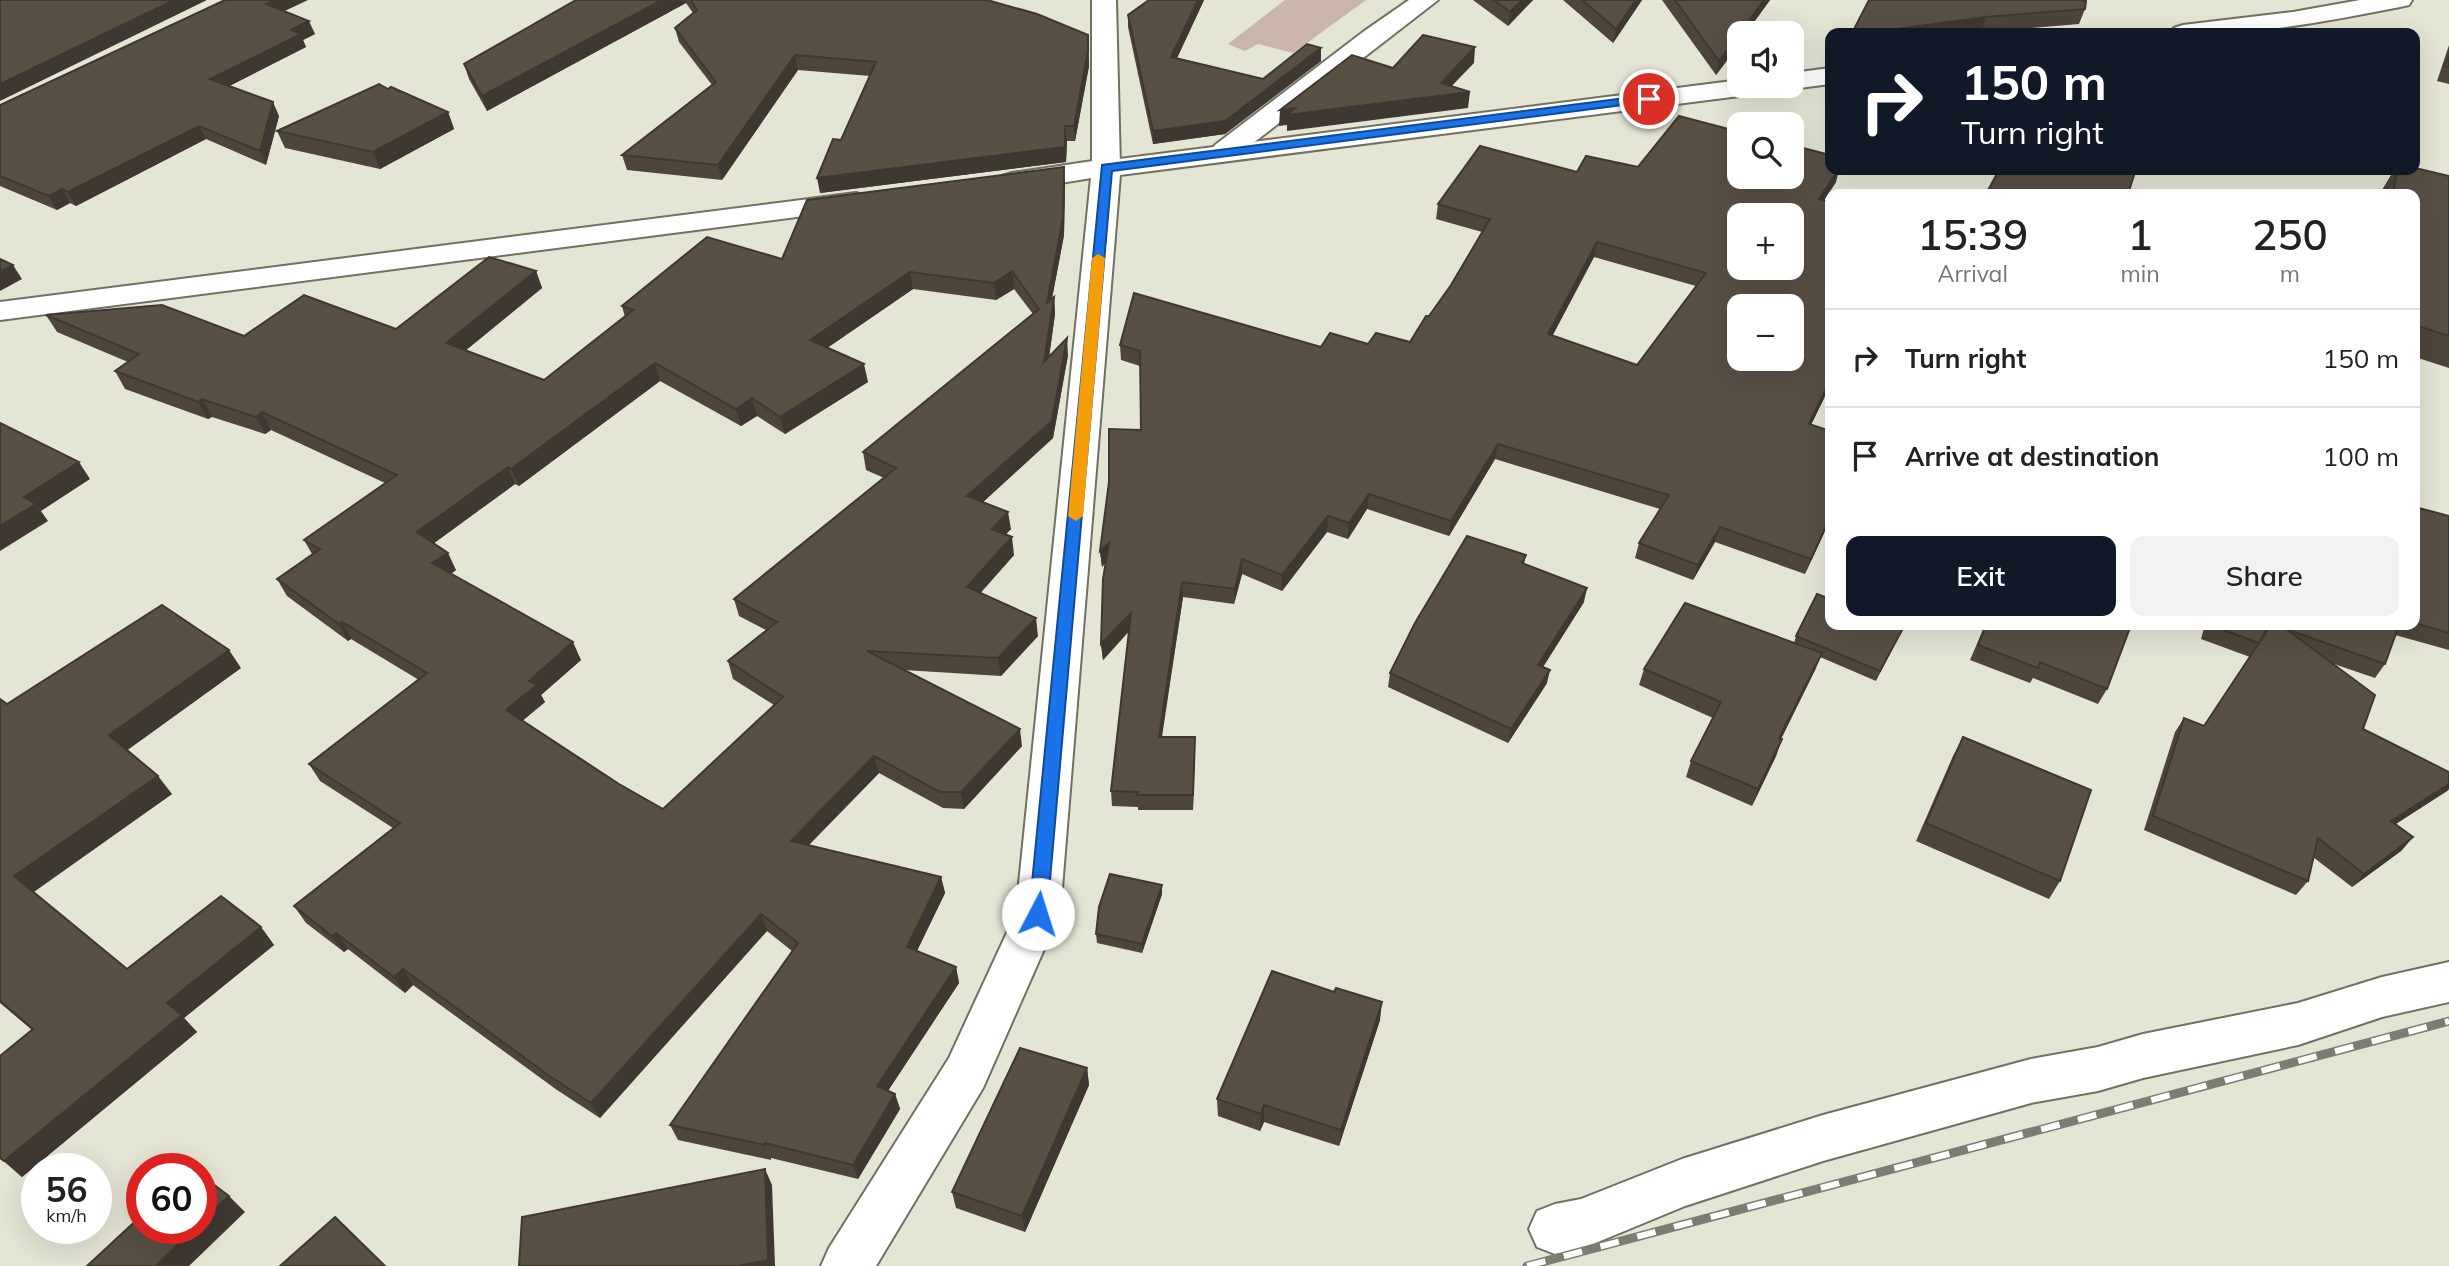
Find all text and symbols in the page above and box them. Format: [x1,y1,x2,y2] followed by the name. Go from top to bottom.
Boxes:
[1727,21,1804,371] map controls
[1727,21,1804,98] button: sound
[1961,51,2107,112] text: 150 m
[1846,56,1937,147] icon: right
[1619,69,1679,129] pin
[1630,80,1668,118] icon: arrive
[1727,112,1804,189] button: search
[1961,112,2104,152] text: Turn right
[1727,203,1804,280] button: +
[1917,208,2028,261] text: 15:39
[2127,208,2153,261] text: 1
[2252,208,2328,261] text: 250
[1938,259,2008,288] text: Arrival
[2120,259,2160,288] text: min
[2280,259,2300,288] text: m
[1727,294,1804,371] button: −
[1846,339,1884,377] icon: right
[1905,342,2026,375] text: Turn right
[2323,342,2399,375] text: 150 m
[1846,437,1884,475] icon: arrive
[1905,440,2160,473] text: Arrive at destination
[2323,440,2399,473] text: 100 m
[1846,536,2116,616] button: Exit
[2130,536,2399,616] button: Share
[1001,877,1075,951] position arrow
[126,1153,217,1244] speed limit sign: 60
[45,1167,88,1211] text: 56
[46,1204,87,1227] text: km/h

